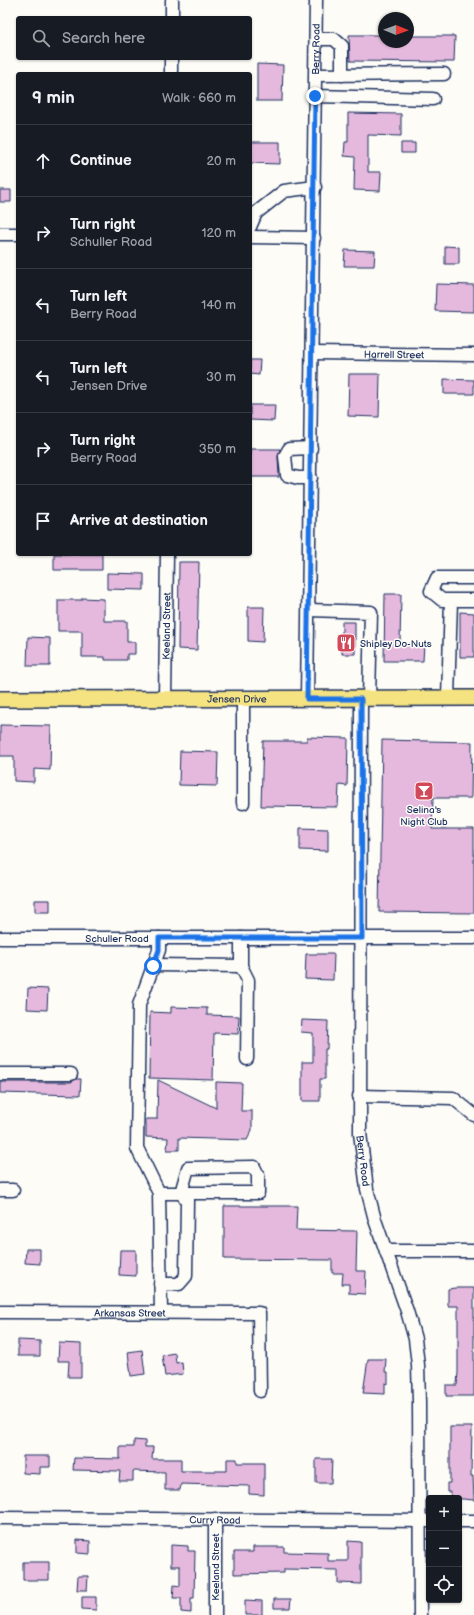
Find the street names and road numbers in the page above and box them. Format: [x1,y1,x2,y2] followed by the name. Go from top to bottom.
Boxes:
[310,23,323,75] street label: Berry Road
[364,349,424,361] street label: Harrell Street
[161,592,173,660] street label: Keeland Street
[207,693,267,706] street label: Jensen Drive
[85,933,149,945] street label: Schuller Road
[353,1135,372,1187] street label: Berry Road
[94,1307,166,1320] street label: Arkansas Street
[189,1514,241,1527] street label: Curry Road
[210,1533,222,1601] street label: Keeland Street

